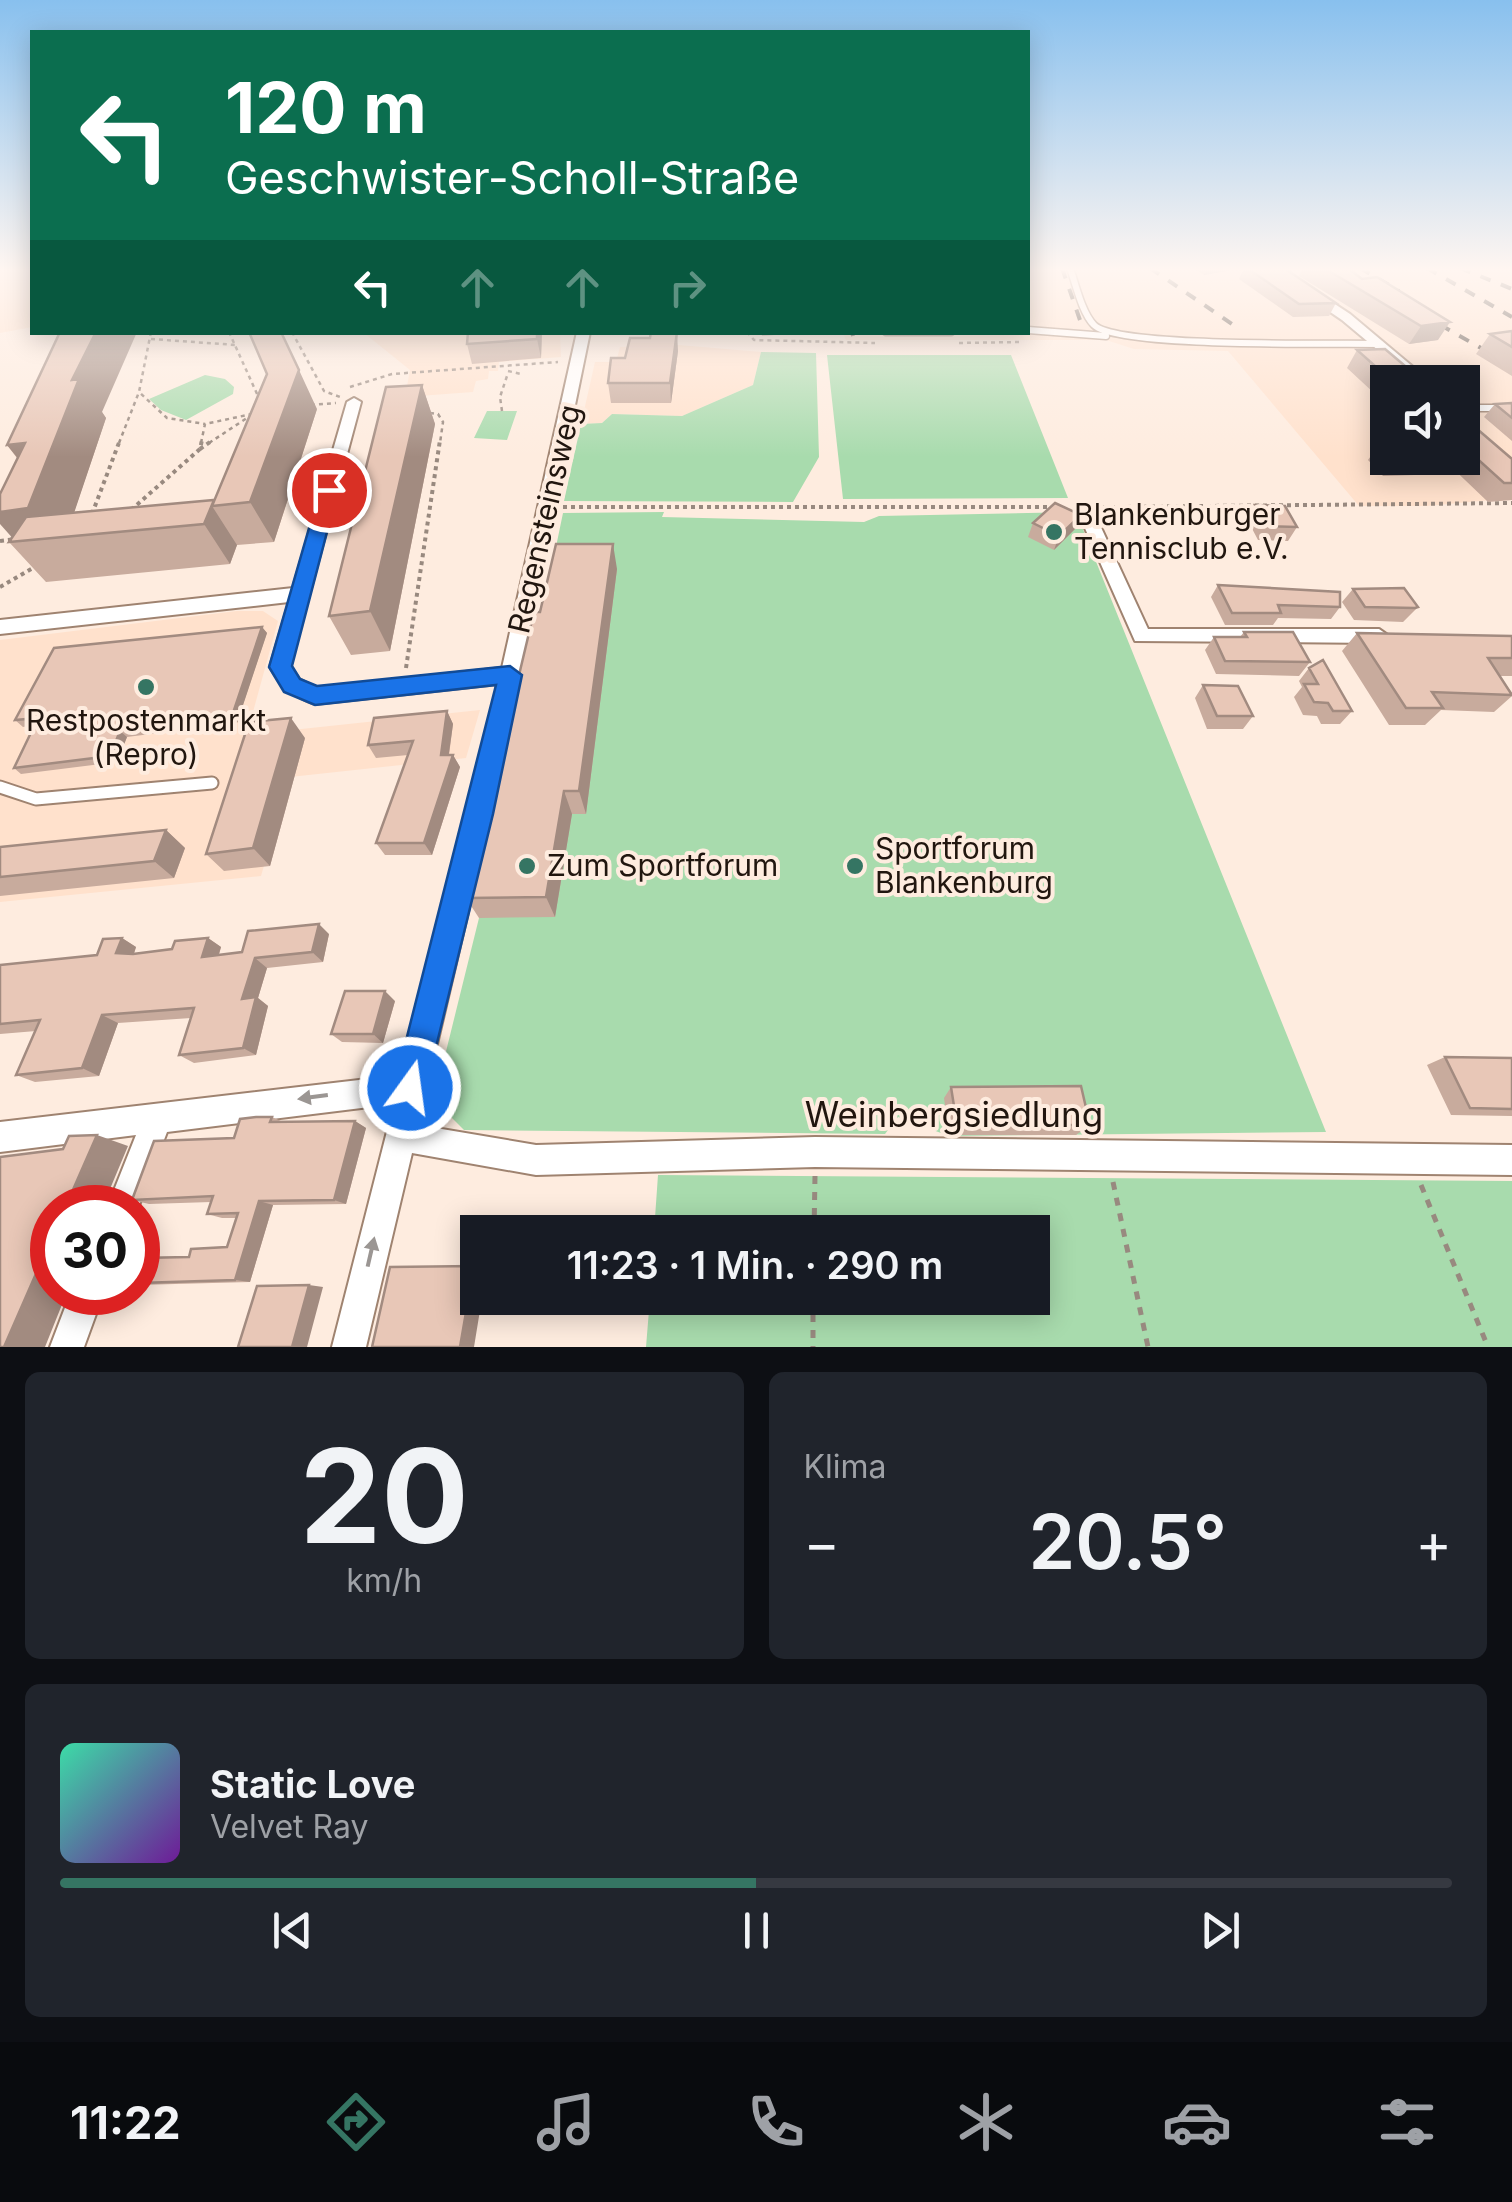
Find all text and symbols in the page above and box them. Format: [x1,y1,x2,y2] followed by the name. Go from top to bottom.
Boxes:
[225,65,427,150] text: 120 m
[60,70,190,200] icon: left
[225,150,799,205] text: Geschwister-Scholl-Straße
[345,260,400,315] icon: left
[450,260,505,315] icon: ahead
[555,260,610,315] icon: ahead
[660,260,715,315] icon: right
[1370,365,1480,475] map controls
[1370,365,1480,475] button: sound
[500,401,588,637] street label: Regensteinsweg
[287,448,372,533] pin
[302,463,357,518] icon: arrive
[1074,496,1289,566] place label: Blankenburger Tennisclub e.V.
[1043,521,1065,543] marker: Blankenburger Tennisclub e.V.
[135,676,157,698] marker: Restpostenmarkt (Repro)
[26,702,266,772] place label: Restpostenmarkt (Repro)
[875,830,1053,900] place label: Sportforum Blankenburg
[547,847,778,883] place label: Zum Sportforum
[516,855,538,877] marker: Zum Sportforum
[844,855,866,877] marker: Sportforum Blankenburg
[358,1036,462,1140] position arrow
[297,1090,328,1106] one-way arrow
[805,1093,1103,1135] street label: Weinbergsiedlung
[30,1185,160,1315] speed limit sign: 30
[364,1236,379,1267] one-way arrow
[567,1242,943,1288] text: 11:23 · 1 Min. · 290 m
[299,1417,469,1574] text: 20
[804,1447,887,1486] text: Klima
[1028,1496,1227,1587] text: 20.5°
[804,1510,840,1576] text: −
[1416,1510,1452,1576] text: +
[346,1561,422,1600] text: km/h
[210,1761,415,1807] text: Static Love
[210,1807,368,1846] text: Velvet Ray
[265,1903,320,1958] icon: previous
[729,1903,784,1958] icon: pause
[1193,1903,1248,1958] icon: next
[321,2087,391,2157] icon: directions
[531,2087,601,2157] icon: music
[741,2087,811,2157] icon: phone
[951,2087,1021,2157] icon: climate
[1162,2087,1232,2157] icon: car
[1372,2087,1442,2157] icon: filters
[70,2095,181,2150] text: 11:22

